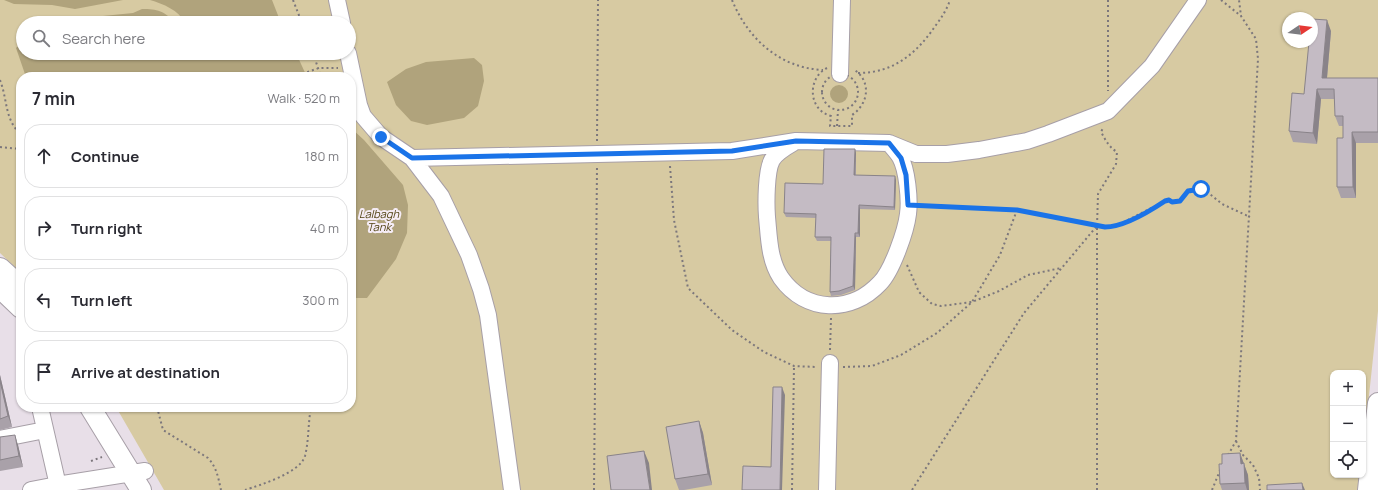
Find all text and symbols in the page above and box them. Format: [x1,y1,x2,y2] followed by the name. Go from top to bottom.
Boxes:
[1282,12,1318,48] north arrow
[16,16,356,60] search box
[30,27,52,49] icon: search
[62,28,145,49] text: Search here
[32,87,75,110] text: 7 min
[267,89,340,107] text: Walk · 520 m
[372,128,390,146] route end
[33,145,55,167] icon: ahead
[71,146,139,167] text: Continue
[305,147,339,165] text: 180 m
[1192,180,1210,198] route start
[359,206,399,234] water label: Lalbagh Tank
[33,217,55,239] icon: right
[71,218,142,239] text: Turn right
[310,219,339,237] text: 40 m
[33,289,55,311] icon: left
[71,290,133,311] text: Turn left
[302,291,339,309] text: 300 m
[33,361,55,383] icon: arrive
[71,362,220,383] text: Arrive at destination
[1330,370,1366,478] map controls
[1330,370,1366,406] button: +
[1330,406,1366,442] button: −
[1330,442,1366,478] button: locate

